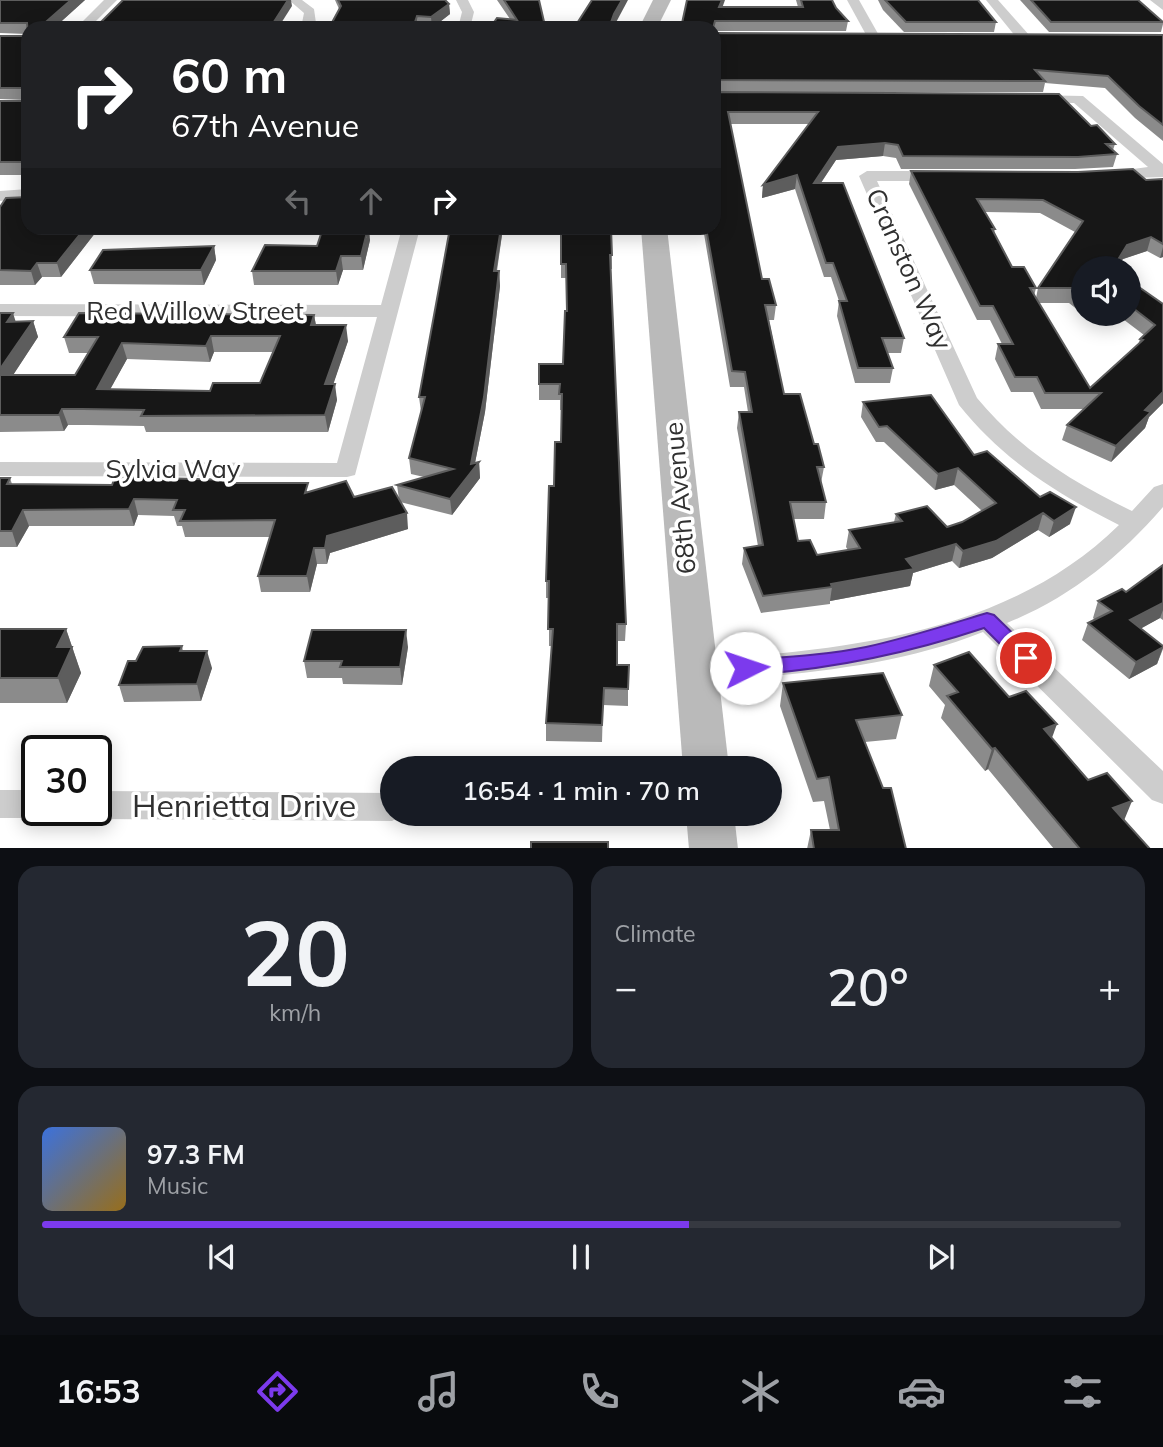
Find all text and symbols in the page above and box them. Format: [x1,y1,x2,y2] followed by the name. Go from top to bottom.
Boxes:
[171,44,287,105] text: 60 m
[56,49,147,140] icon: right
[171,105,359,145] text: 67th Avenue
[279,182,317,220] icon: left
[352,182,390,220] icon: ahead
[425,182,463,220] icon: right
[859,183,960,355] street label: Cranston Way
[1071,256,1141,326] map controls
[1071,256,1141,326] button: sound
[86,294,304,327] street label: Red Willow Street
[656,420,703,576] street label: 68th Avenue
[105,452,241,485] street label: Sylvia Way
[996,628,1056,688] pin
[709,631,783,705] position arrow
[1007,639,1045,677] icon: arrive
[21,735,112,826] speed limit sign: 30
[462,774,700,807] text: 16:54 · 1 min · 70 m
[132,785,356,825] street label: Henrietta Drive
[241,895,350,1009] text: 20
[615,919,696,948] text: Climate
[827,954,909,1019] text: 20°
[615,963,637,1011] text: −
[1098,963,1121,1011] text: +
[269,998,321,1027] text: km/h
[147,1138,245,1171] text: 97.3 FM
[147,1171,208,1200] text: Music
[203,1238,241,1276] icon: previous
[562,1238,600,1276] icon: pause
[922,1238,960,1276] icon: next
[253,1367,302,1416] icon: directions
[414,1367,463,1416] icon: music
[575,1367,624,1416] icon: phone
[736,1367,785,1416] icon: climate
[897,1367,946,1416] icon: car
[1058,1367,1107,1416] icon: filters
[56,1371,141,1411] text: 16:53

